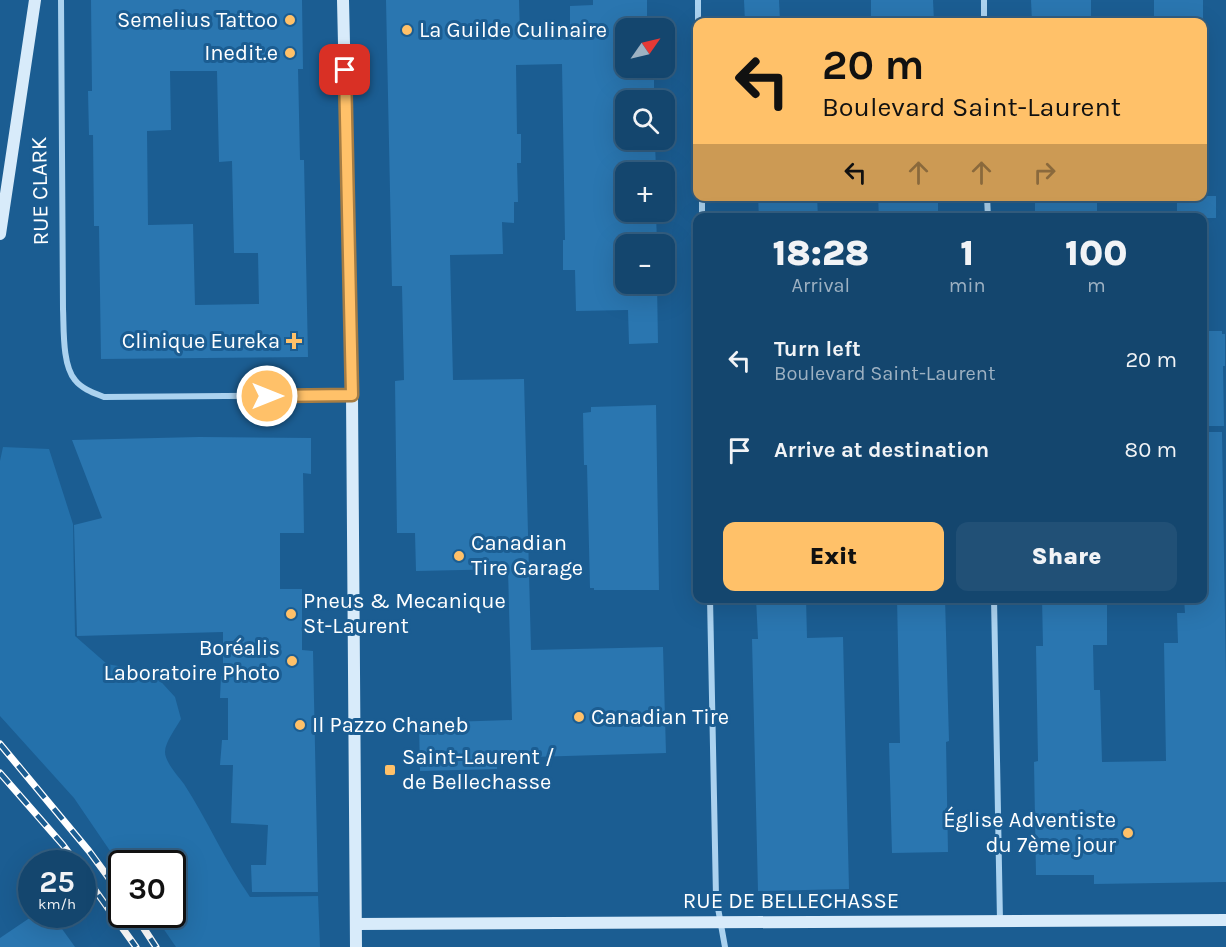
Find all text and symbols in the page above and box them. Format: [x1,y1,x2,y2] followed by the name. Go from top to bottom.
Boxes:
[117,7,278,33] place label: Semelius Tattoo
[283,13,297,27] marker: Semelius Tattoo
[419,17,607,43] place label: La Guilde Culinaire
[615,18,675,78] north arrow
[615,18,675,294] map controls
[400,23,414,37] marker: La Guilde Culinaire
[204,40,278,66] place label: Inedit.e
[822,40,924,90] text: 20 m
[723,42,801,120] icon: left
[319,44,370,95] pin
[283,46,297,60] marker: Inedit.e
[328,53,361,86] icon: arrive
[615,90,675,150] button: search
[822,91,1121,123] text: Boulevard Saint-Laurent
[26,136,54,246] street label: RUE CLARK
[839,156,872,189] icon: left
[902,156,935,189] icon: ahead
[965,156,998,189] icon: ahead
[1028,156,1061,189] icon: right
[615,162,675,222] button: +
[773,232,869,274] text: 18:28
[960,232,974,274] text: 1
[1065,232,1127,274] text: 100
[615,234,675,294] button: −
[792,274,850,297] text: Arrival
[949,274,986,297] text: min
[1087,274,1106,297] text: m
[122,328,280,354] place label: Clinique Eureka
[285,332,303,350] marker: Clinique Eureka
[774,336,861,362] text: Turn left
[723,344,756,377] icon: left
[1125,347,1177,373] text: 20 m
[774,362,995,385] text: Boulevard Saint-Laurent
[235,364,299,428] position arrow
[723,434,756,467] icon: arrive
[774,437,989,463] text: Arrive at destination
[1125,437,1177,463] text: 80 m
[723,522,944,591] button: Exit
[956,522,1177,591] button: Share
[471,530,583,581] place label: Canadian Tire Garage
[452,549,466,563] marker: Canadian Tire Garage
[303,588,506,639] place label: Pneus & Mecanique St-Laurent
[284,607,298,621] marker: Pneus & Mecanique St-Laurent
[103,635,280,686] place label: Boréalis Laboratoire Photo
[285,654,299,668] marker: Boréalis Laboratoire Photo
[591,704,729,730] place label: Canadian Tire
[572,710,586,724] marker: Canadian Tire
[312,712,468,738] place label: Il Pazzo Chaneb
[293,718,307,732] marker: Il Pazzo Chaneb
[402,744,554,795] place label: Saint-Laurent / de Bellechasse
[383,763,397,777] marker: Saint-Laurent / de Bellechasse
[943,806,1116,858] place label: Église Adventiste du 7ème jour
[1121,826,1135,840] marker: Église Adventiste du 7ème jour
[108,850,186,928] speed limit sign: 30
[39,864,75,900] text: 25
[683,888,899,914] street label: RUE DE BELLECHASSE
[38,895,76,913] text: km/h

